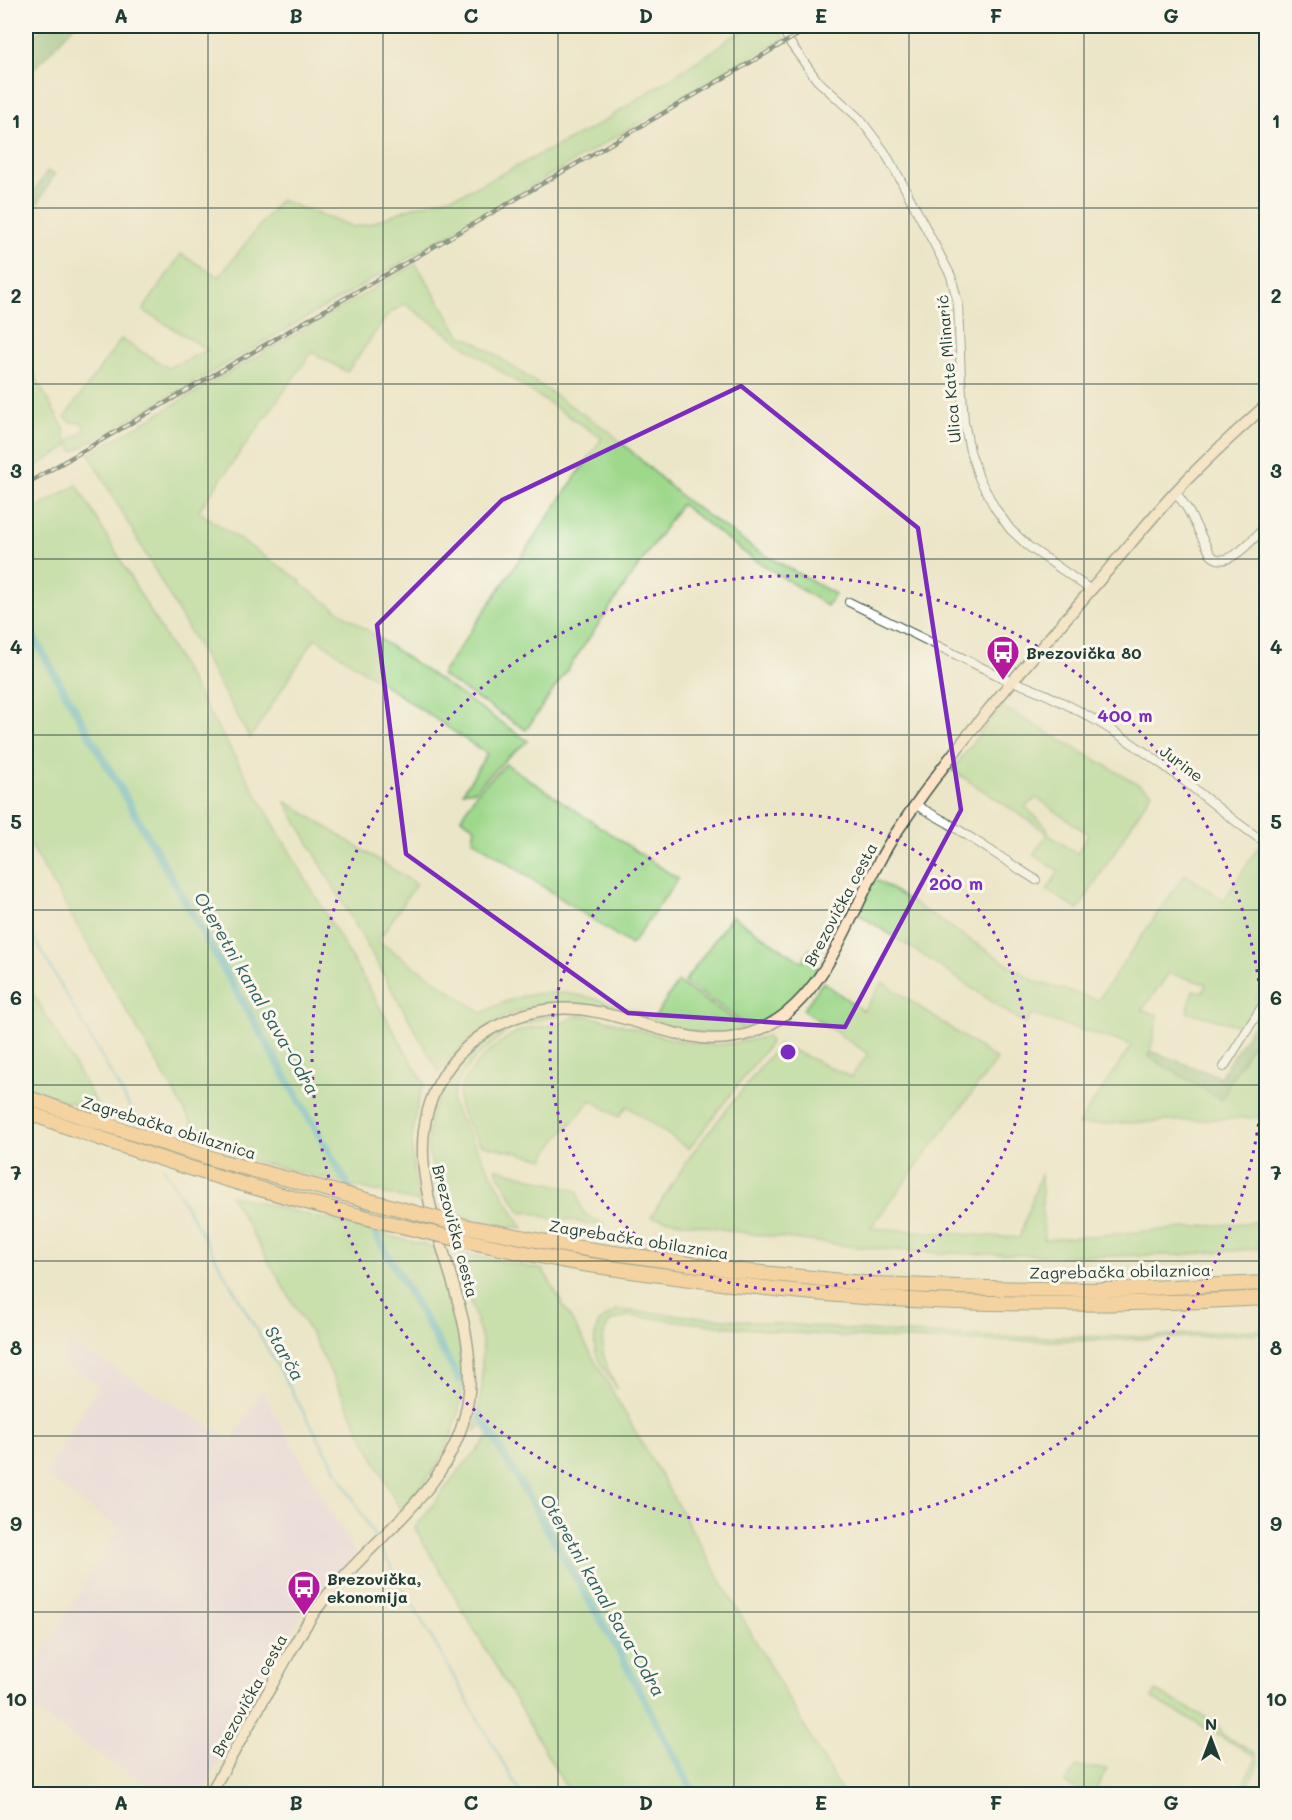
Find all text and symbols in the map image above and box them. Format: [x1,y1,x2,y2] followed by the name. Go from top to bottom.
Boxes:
[114,2,128,28] text: A
[289,2,303,28] text: B
[464,2,479,28] text: C
[639,2,653,28] text: D
[815,2,827,28] text: E
[990,2,1003,28] text: F
[1163,2,1179,28] text: G
[12,107,20,133] text: 1
[1272,107,1280,133] text: 1
[10,282,22,308] text: 2
[1270,282,1282,308] text: 2
[931,294,965,444] street label: Ulica Kate Mlinarić
[10,457,22,483] text: 3
[1270,457,1282,483] text: 3
[10,633,23,659] text: 4
[1270,633,1283,659] text: 4
[985,634,1021,681] bus stop icon: Brezovička 80
[1026,642,1141,663] place label: Brezovička 80
[1097,703,1153,727] text: 400 m
[1156,740,1208,786] street label: Jurine
[10,808,22,834] text: 5
[1270,808,1282,834] text: 5
[799,839,881,969] street label: Brezovička cesta
[929,871,983,895] text: 200 m
[189,887,325,1099] water label: Oteretni kanal Sava-Odra
[10,984,22,1010] text: 6
[1270,984,1282,1010] text: 6
[778,1042,798,1062] centre of rings
[79,1090,259,1164] street label: Zagrebačka obilaznica
[10,1159,22,1185] text: 7
[1270,1159,1282,1185] text: 7
[428,1162,484,1300] street label: Brezovička cesta
[548,1214,730,1264] street label: Zagrebačka obilaznica
[1029,1259,1211,1283] street label: Zagrebačka obilaznica
[260,1321,310,1385] water label: Starča
[10,1334,22,1360] text: 8
[1270,1334,1282,1360] text: 8
[535,1489,671,1701] water label: Oteretni kanal Sava-Odra
[10,1510,22,1536] text: 9
[1270,1510,1282,1536] text: 9
[327,1568,422,1607] place label: Brezovička, ekonomija
[286,1569,322,1616] bus stop icon: Brezovička, ekonomija
[207,1630,291,1760] street label: Brezovička cesta
[5,1685,27,1711] text: 10
[1265,1685,1287,1711] text: 10
[1181,1709,1241,1769] north arrow
[1205,1713,1217,1734] text: N
[114,1789,128,1815] text: A
[289,1789,303,1815] text: B
[464,1789,479,1815] text: C
[639,1789,653,1815] text: D
[815,1789,827,1815] text: E
[990,1789,1003,1815] text: F
[1163,1789,1179,1815] text: G

